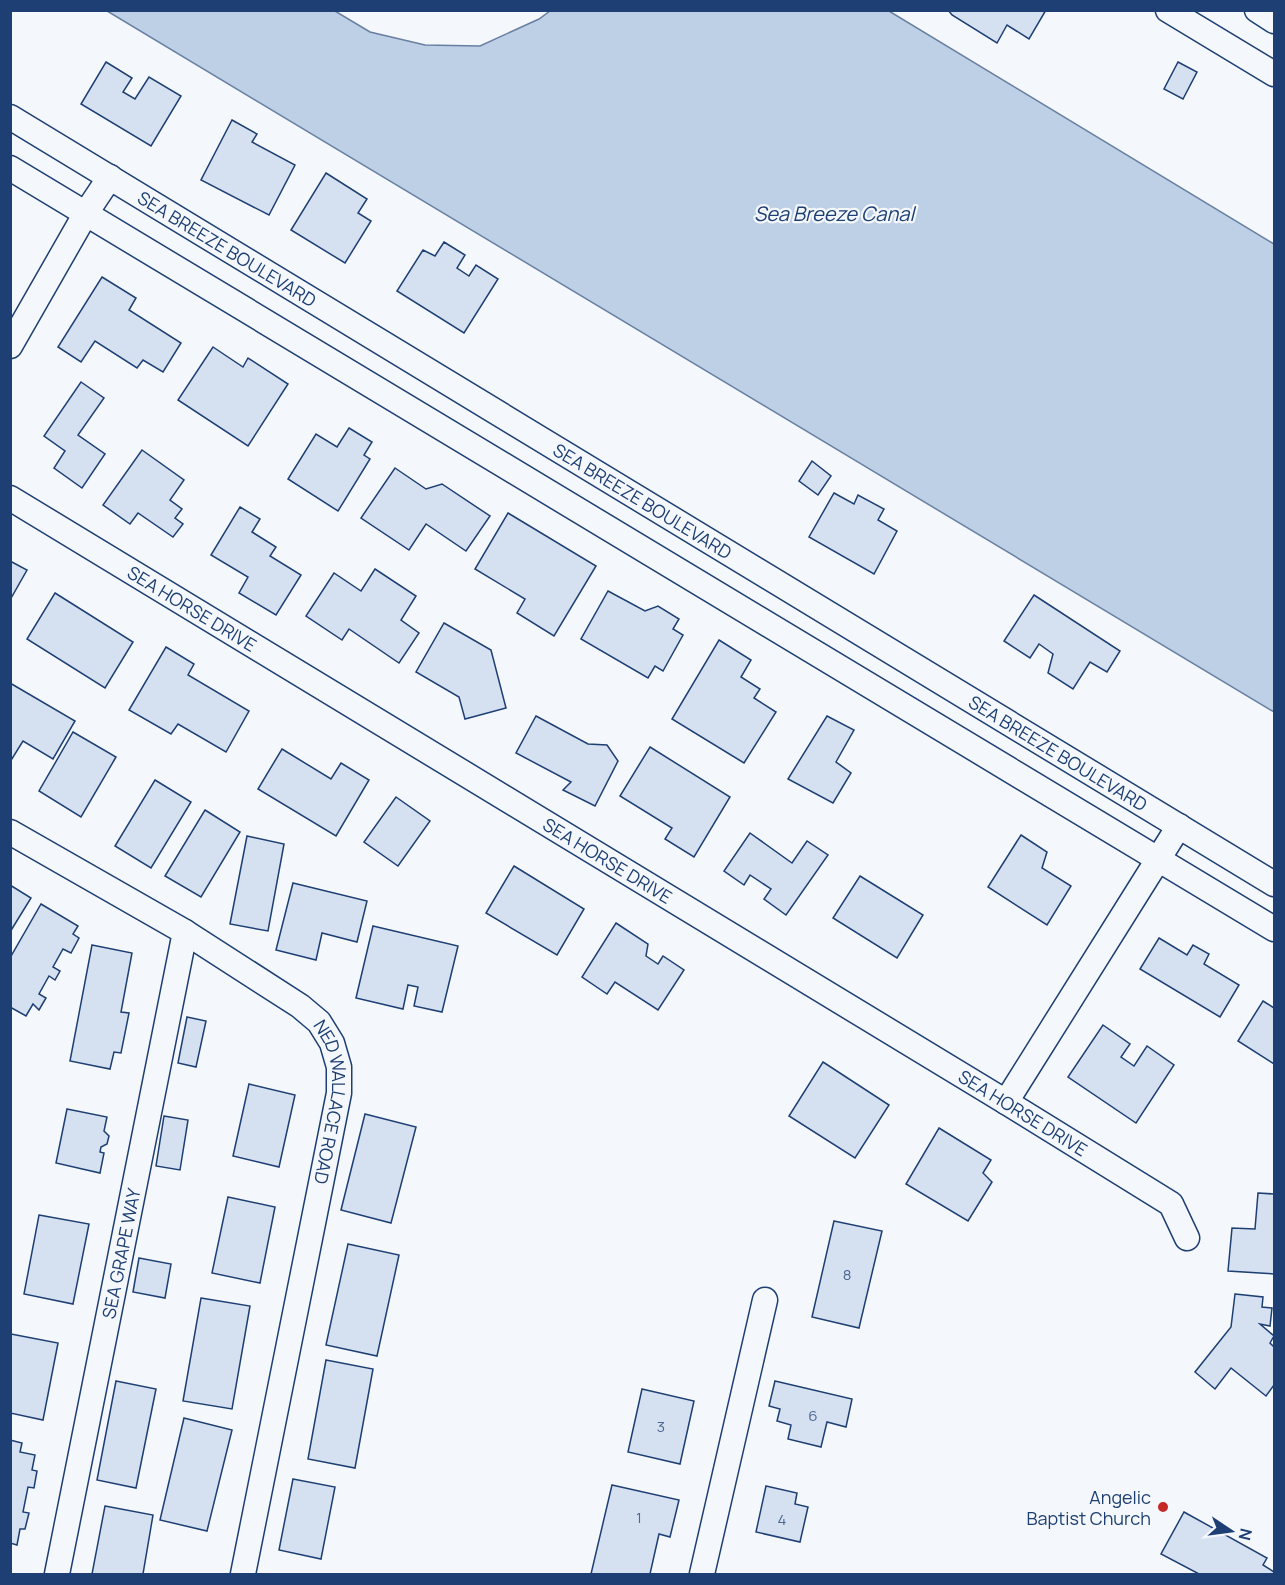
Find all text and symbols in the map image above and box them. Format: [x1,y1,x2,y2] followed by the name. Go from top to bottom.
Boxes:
[133,185,321,312] street label: SEA BREEZE BOULEVARD
[754,200,916,227] water label: Sea Breeze Canal
[549,437,736,564] street label: SEA BREEZE BOULEVARD
[123,560,261,657] street label: SEA HORSE DRIVE
[964,690,1152,816] street label: SEA BREEZE BOULEVARD
[539,812,677,909] street label: SEA HORSE DRIVE
[308,1015,352,1186] street label: NED WALLACE ROAD
[954,1064,1092,1161] street label: SEA HORSE DRIVE
[96,1185,146,1321] street label: SEA GRAPE WAY
[843,1264,851,1285] house number: 8
[808,1405,818,1426] house number: 6
[657,1416,665,1437] house number: 3
[1026,1485,1151,1530] place label: Angelic Baptist Church
[1156,1500,1170,1514] marker: Angelic Baptist Church
[1201,1501,1261,1561] north arrow
[636,1507,642,1528] house number: 1
[778,1509,787,1530] house number: 4
[1234,1526,1258,1542] text: N

